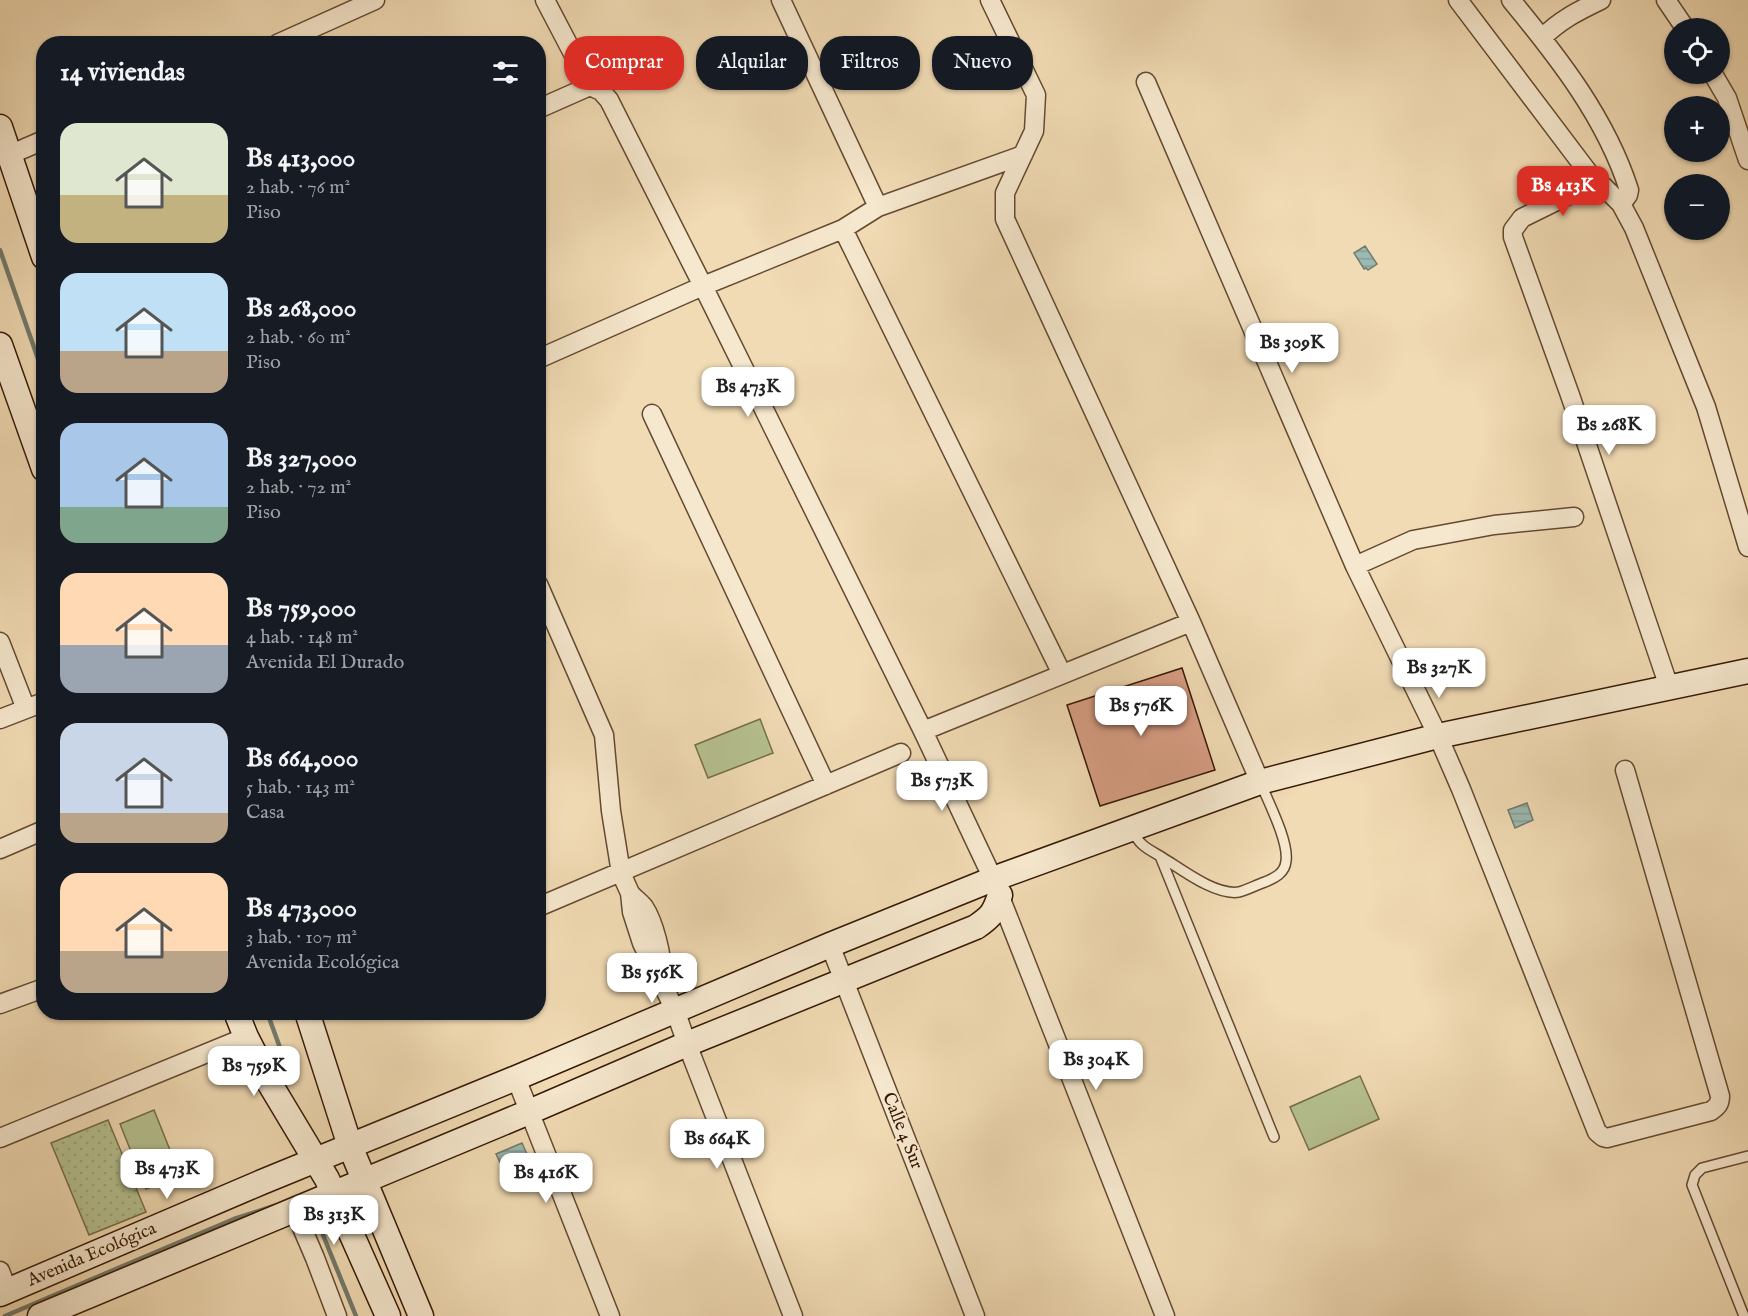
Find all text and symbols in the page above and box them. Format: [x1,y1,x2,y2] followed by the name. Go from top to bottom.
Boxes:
[1664,18,1730,240] map controls
[1664,18,1730,84] button: locate
[564,36,684,90] chip: Comprar
[696,36,808,90] chip: Alquilar
[820,36,920,90] chip: Filtros
[932,36,1033,90] chip: Nuevo
[60,56,185,89] text: 14 viviendas
[489,56,522,89] icon: filters
[1664,96,1730,162] button: +
[246,142,355,175] text: Bs 413,000
[108,147,180,219] icon: home
[1508,166,1618,217] pin: Bs 413K
[1531,173,1595,198] text: Bs 413K
[1664,174,1730,240] button: −
[246,175,350,200] text: 2 hab. · 76 m²
[246,200,281,225] text: Piso
[246,292,357,325] text: Bs 268,000
[108,297,180,369] icon: home
[1237,323,1347,374] pin: Bs 309K
[246,325,351,350] text: 2 hab. · 60 m²
[1259,330,1325,355] text: Bs 309K
[246,350,281,375] text: Piso
[693,367,803,418] pin: Bs 473K
[715,374,781,399] text: Bs 473K
[1554,405,1664,456] pin: Bs 268K
[1577,412,1641,437] text: Bs 268K
[246,442,357,475] text: Bs 327,000
[108,447,180,519] icon: home
[246,475,351,500] text: 2 hab. · 72 m²
[246,500,281,525] text: Piso
[246,592,356,625] text: Bs 759,000
[108,597,180,669] icon: home
[246,625,358,650] text: 4 hab. · 148 m²
[1384,648,1494,699] pin: Bs 327K
[246,650,404,675] text: Avenida El Durado
[1406,655,1472,680] text: Bs 327K
[1086,686,1196,737] pin: Bs 576K
[1109,693,1173,718] text: Bs 576K
[246,742,359,775] text: Bs 664,000
[108,747,180,819] icon: home
[887,761,997,812] pin: Bs 573K
[910,768,974,793] text: Bs 573K
[246,775,355,800] text: 5 hab. · 143 m²
[246,800,285,825] text: Casa
[246,892,357,925] text: Bs 473,000
[108,897,180,969] icon: home
[246,925,357,950] text: 3 hab. · 107 m²
[246,950,399,975] text: Avenida Ecológica
[597,953,707,1004] pin: Bs 556K
[621,960,683,985] text: Bs 556K
[1041,1040,1151,1091] pin: Bs 304K
[199,1046,309,1097] pin: Bs 759K
[1063,1047,1129,1072] text: Bs 304K
[222,1053,286,1078] text: Bs 759K
[876,1089,928,1173] street label: Calle 4 Sur
[662,1119,772,1170] pin: Bs 664K
[684,1126,750,1151] text: Bs 664K
[112,1149,222,1200] pin: Bs 473K
[491,1153,601,1204] pin: Bs 416K
[134,1156,200,1181] text: Bs 473K
[514,1160,578,1185] text: Bs 416K
[279,1195,389,1246] pin: Bs 313K
[303,1202,365,1227] text: Bs 313K
[23,1217,160,1293] street label: Avenida Ecológica

